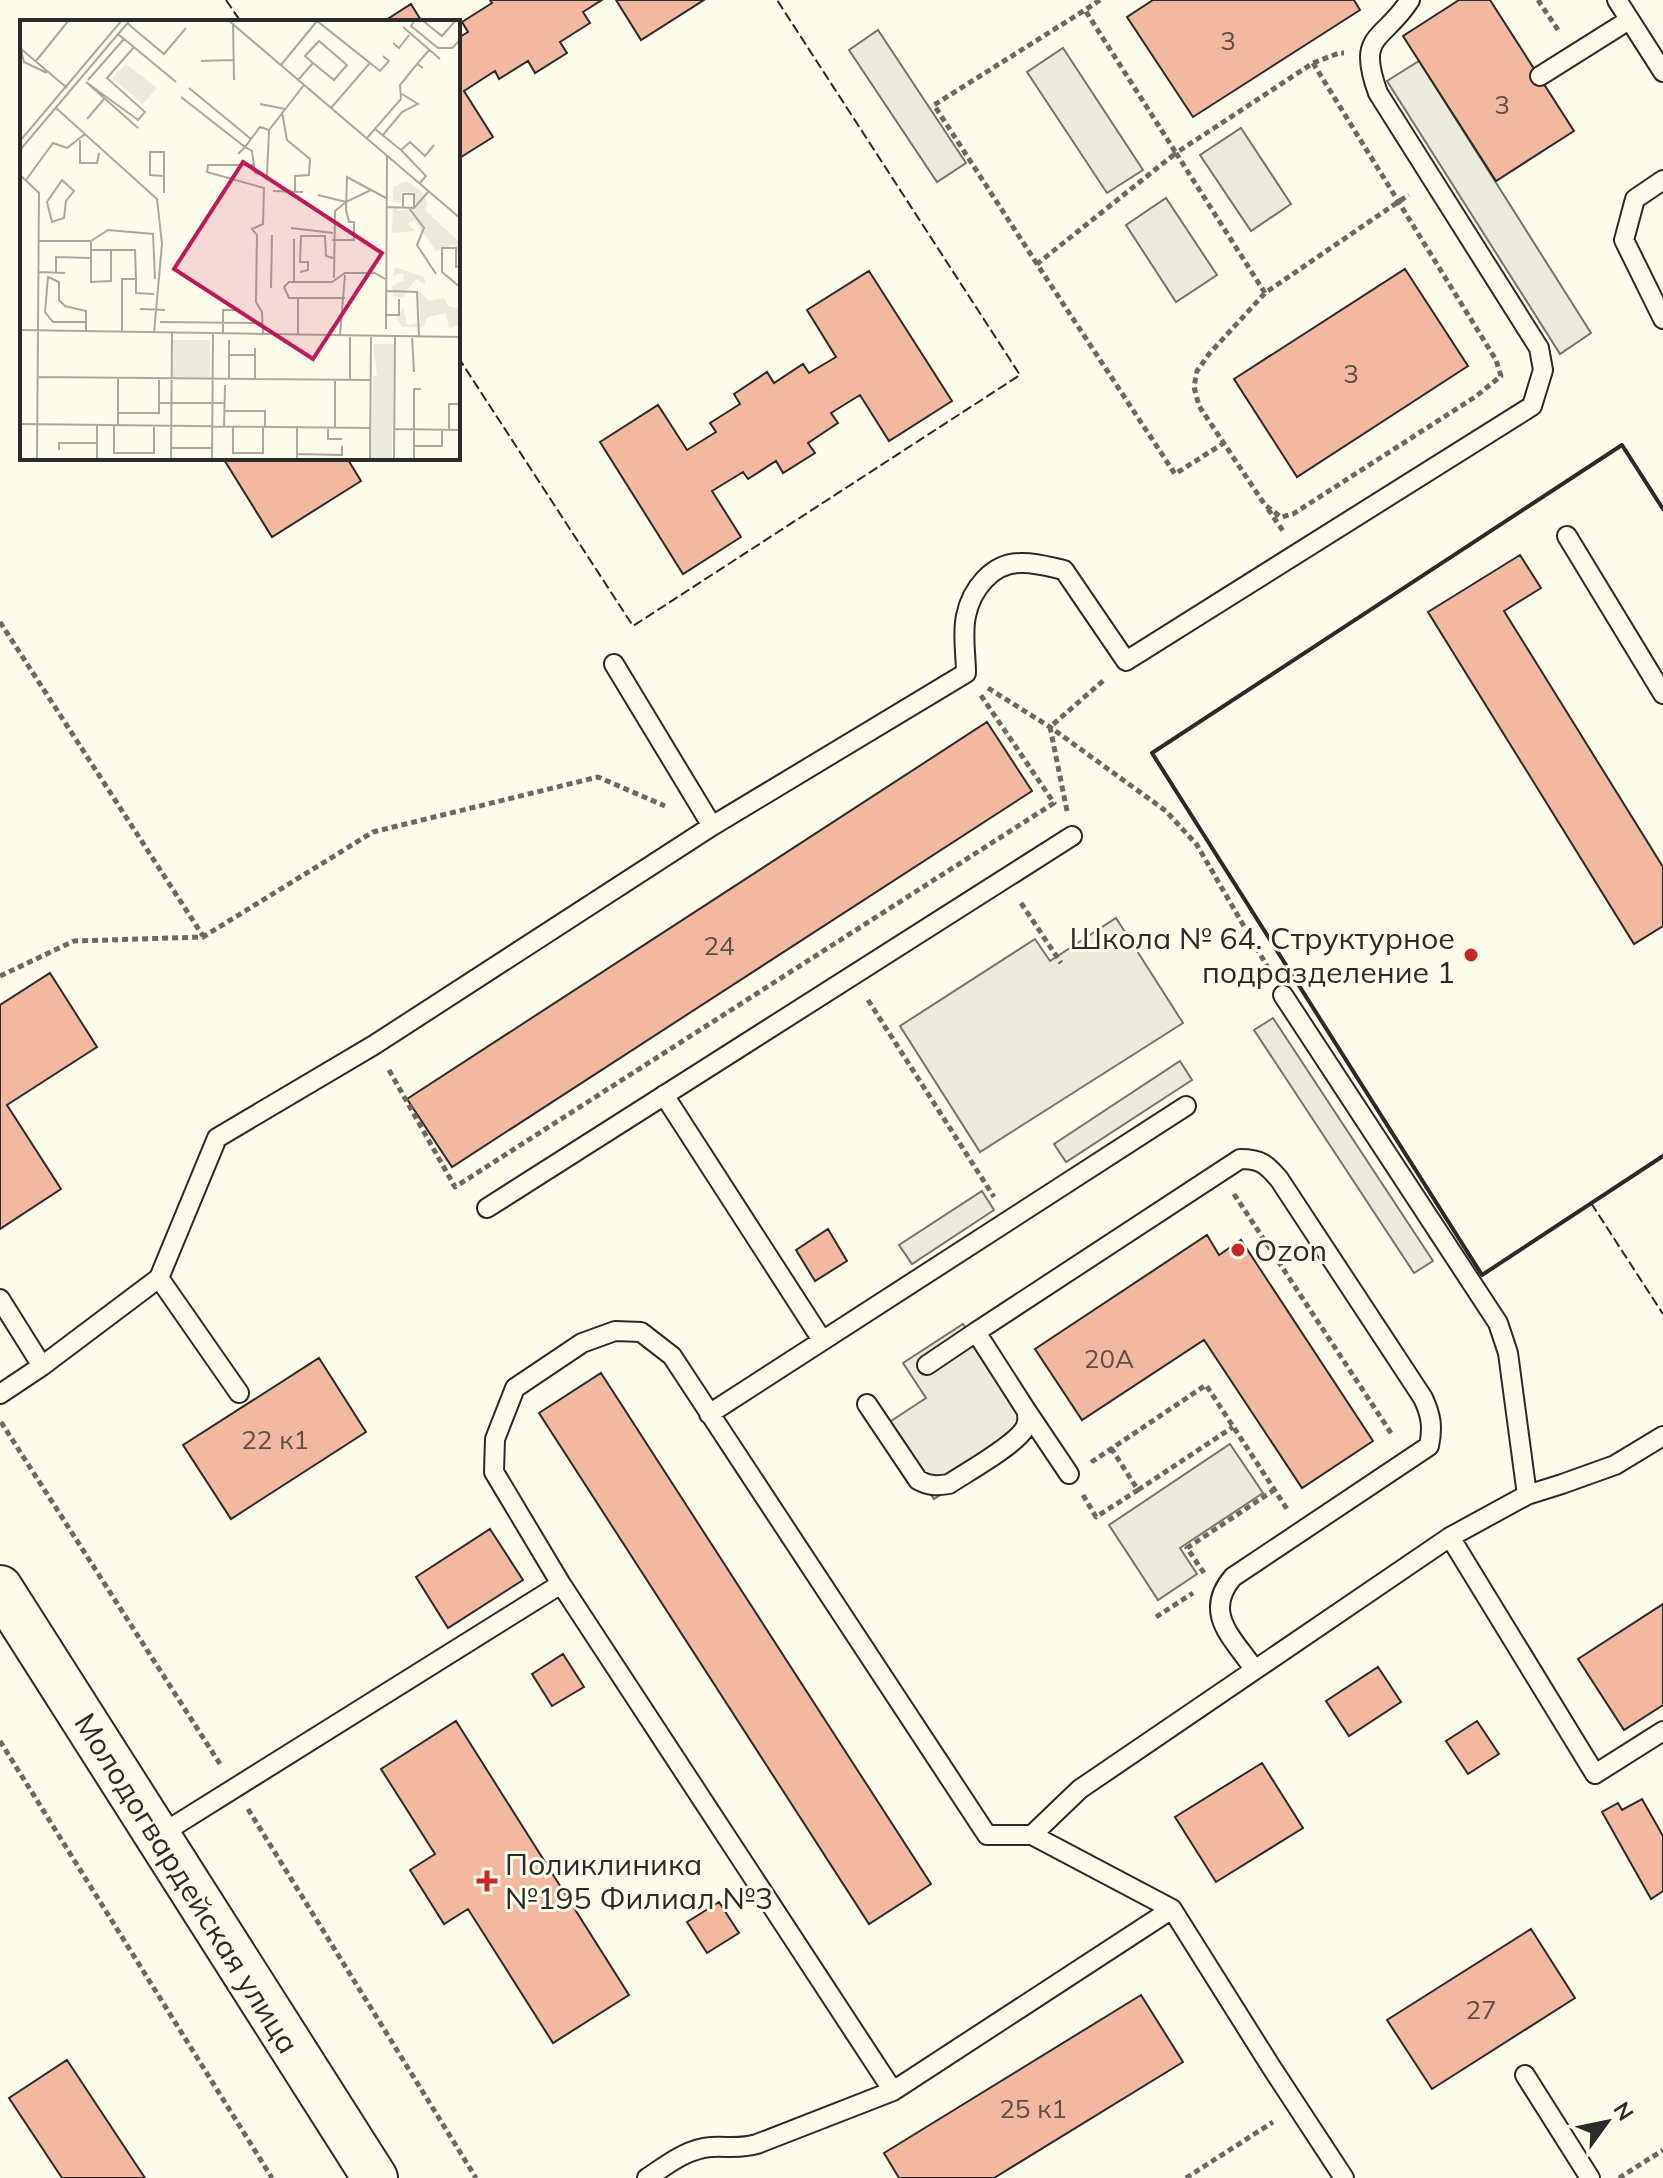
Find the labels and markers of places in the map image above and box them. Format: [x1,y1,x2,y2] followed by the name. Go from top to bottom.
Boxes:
[1070,919,1455,991] place label: Школа № 64. Структурное подразделение 1
[1462,946,1480,964] marker: Школа № 64. Структурное подразделение 1
[1254,1231,1327,1269] place label: Ozon
[1229,1241,1247,1259] marker: Ozon
[505,1845,773,1917] place label: Поликлиника №195 Филиал №3
[476,1870,498,1892] marker: Поликлиника №195 Филиал №3

